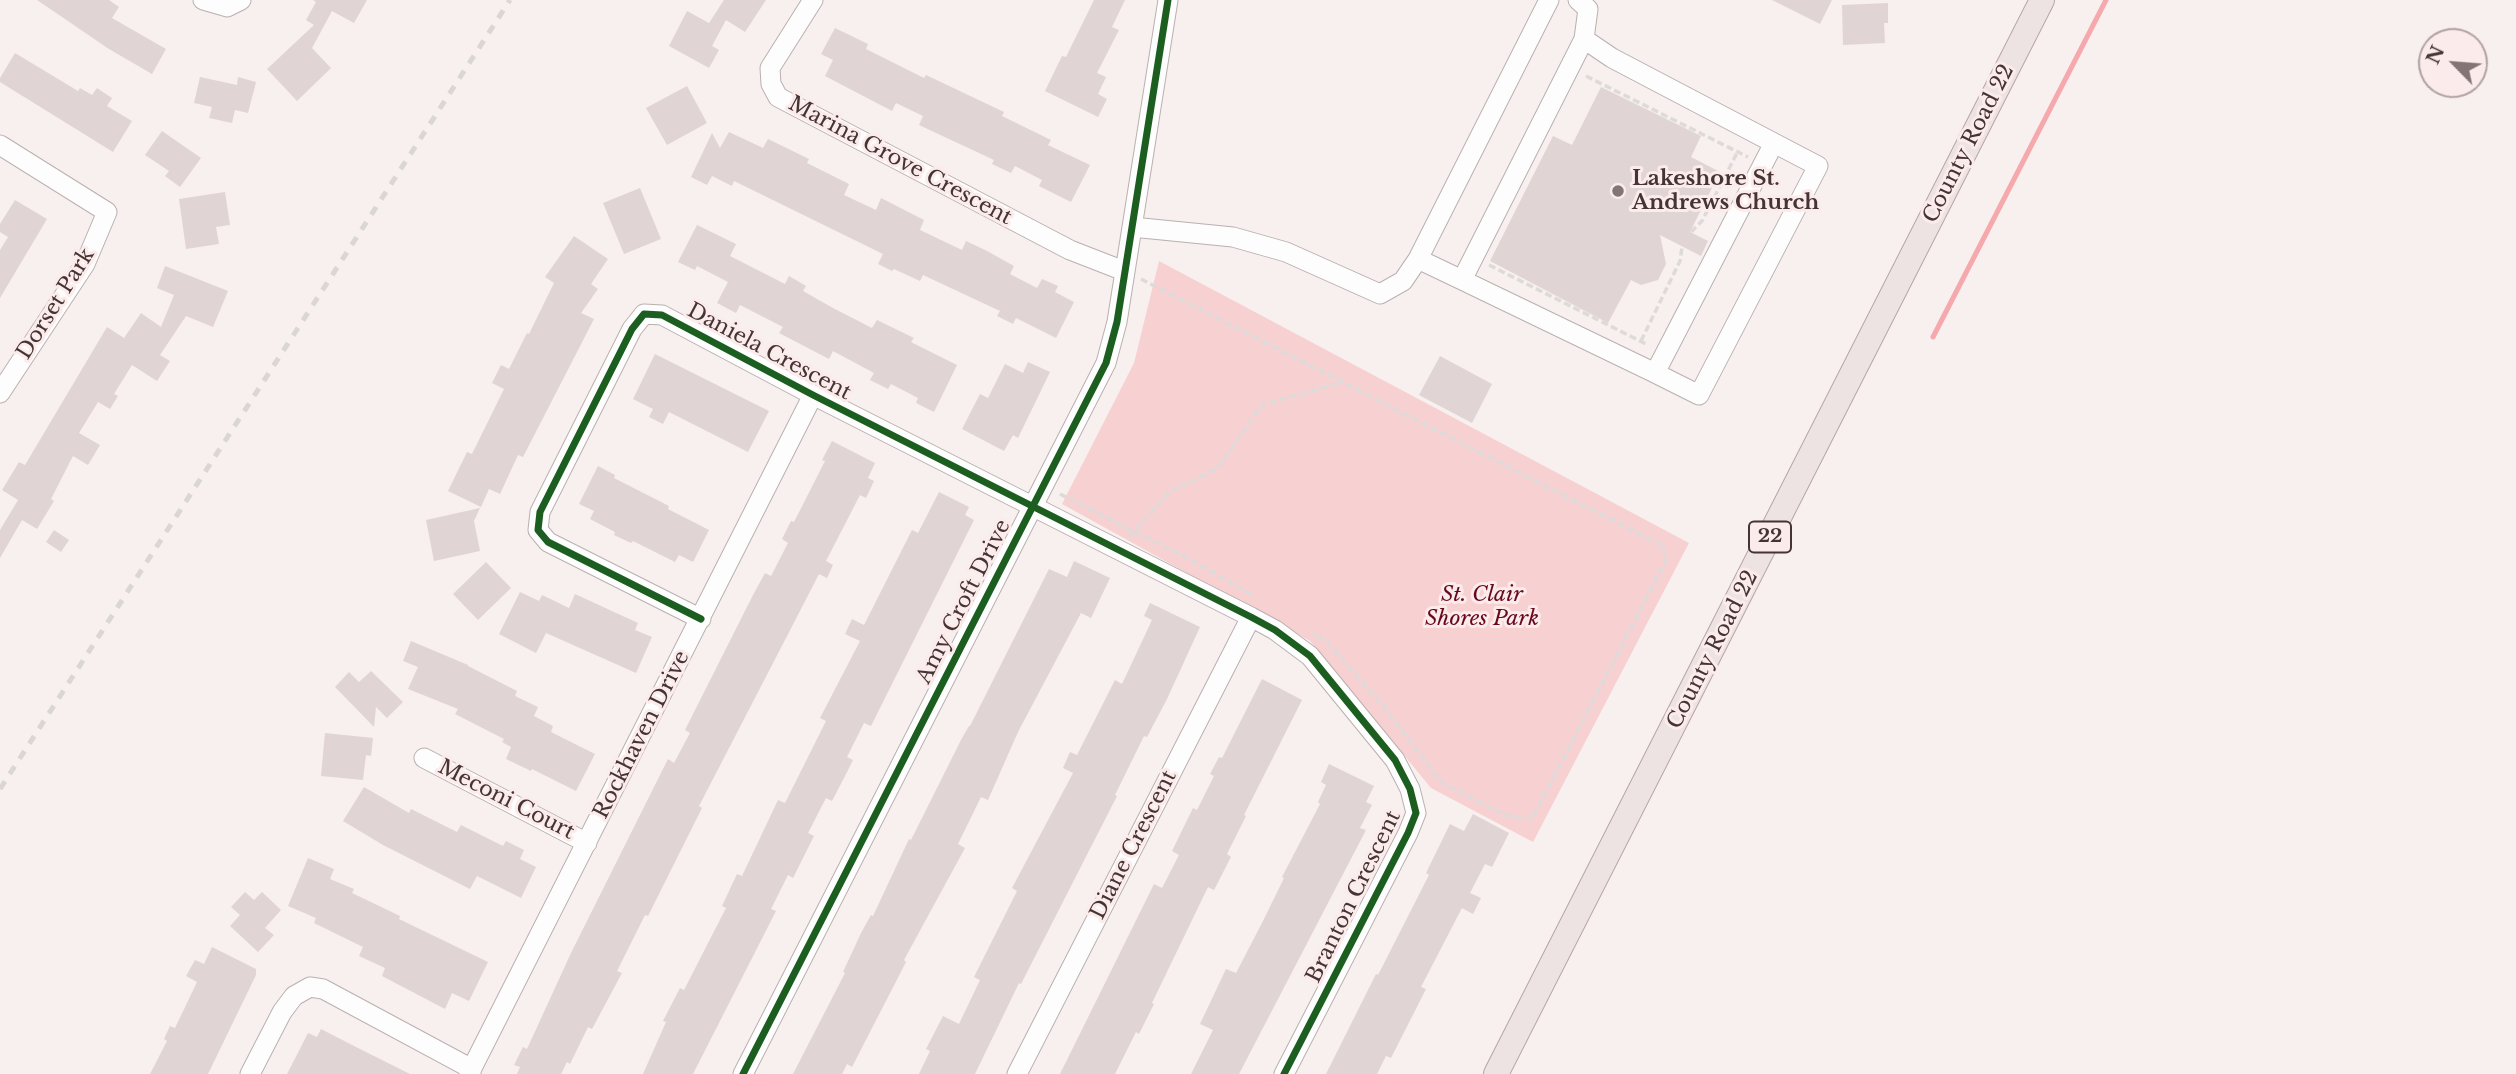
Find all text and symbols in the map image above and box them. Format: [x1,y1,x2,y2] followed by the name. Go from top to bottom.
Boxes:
[2418,28,2488,98] north arrow
[2421,42,2450,68] text: N
[1918,61,2020,227] street label: County Road 22
[784,91,1016,231] street label: Marina Grove Crescent
[1632,166,1819,216] place label: Lakeshore St. Andrews Church
[1610,183,1626,199] marker: Lakeshore St. Andrews Church
[12,244,100,364] street label: Dorset Park
[683,298,855,406] street label: Daniela Crescent
[912,516,1016,688] street label: Amy Croft Drive
[1749,522,1791,552] road number: 22
[1662,567,1764,733] street label: County Road 22
[1425,582,1539,632] park label: St. Clair Shores Park
[589,647,695,823] street label: Rockhaven Drive
[434,755,578,845] street label: Meconi Court
[1086,766,1182,924] street label: Diane Crescent
[1301,807,1407,987] street label: Branton Crescent

